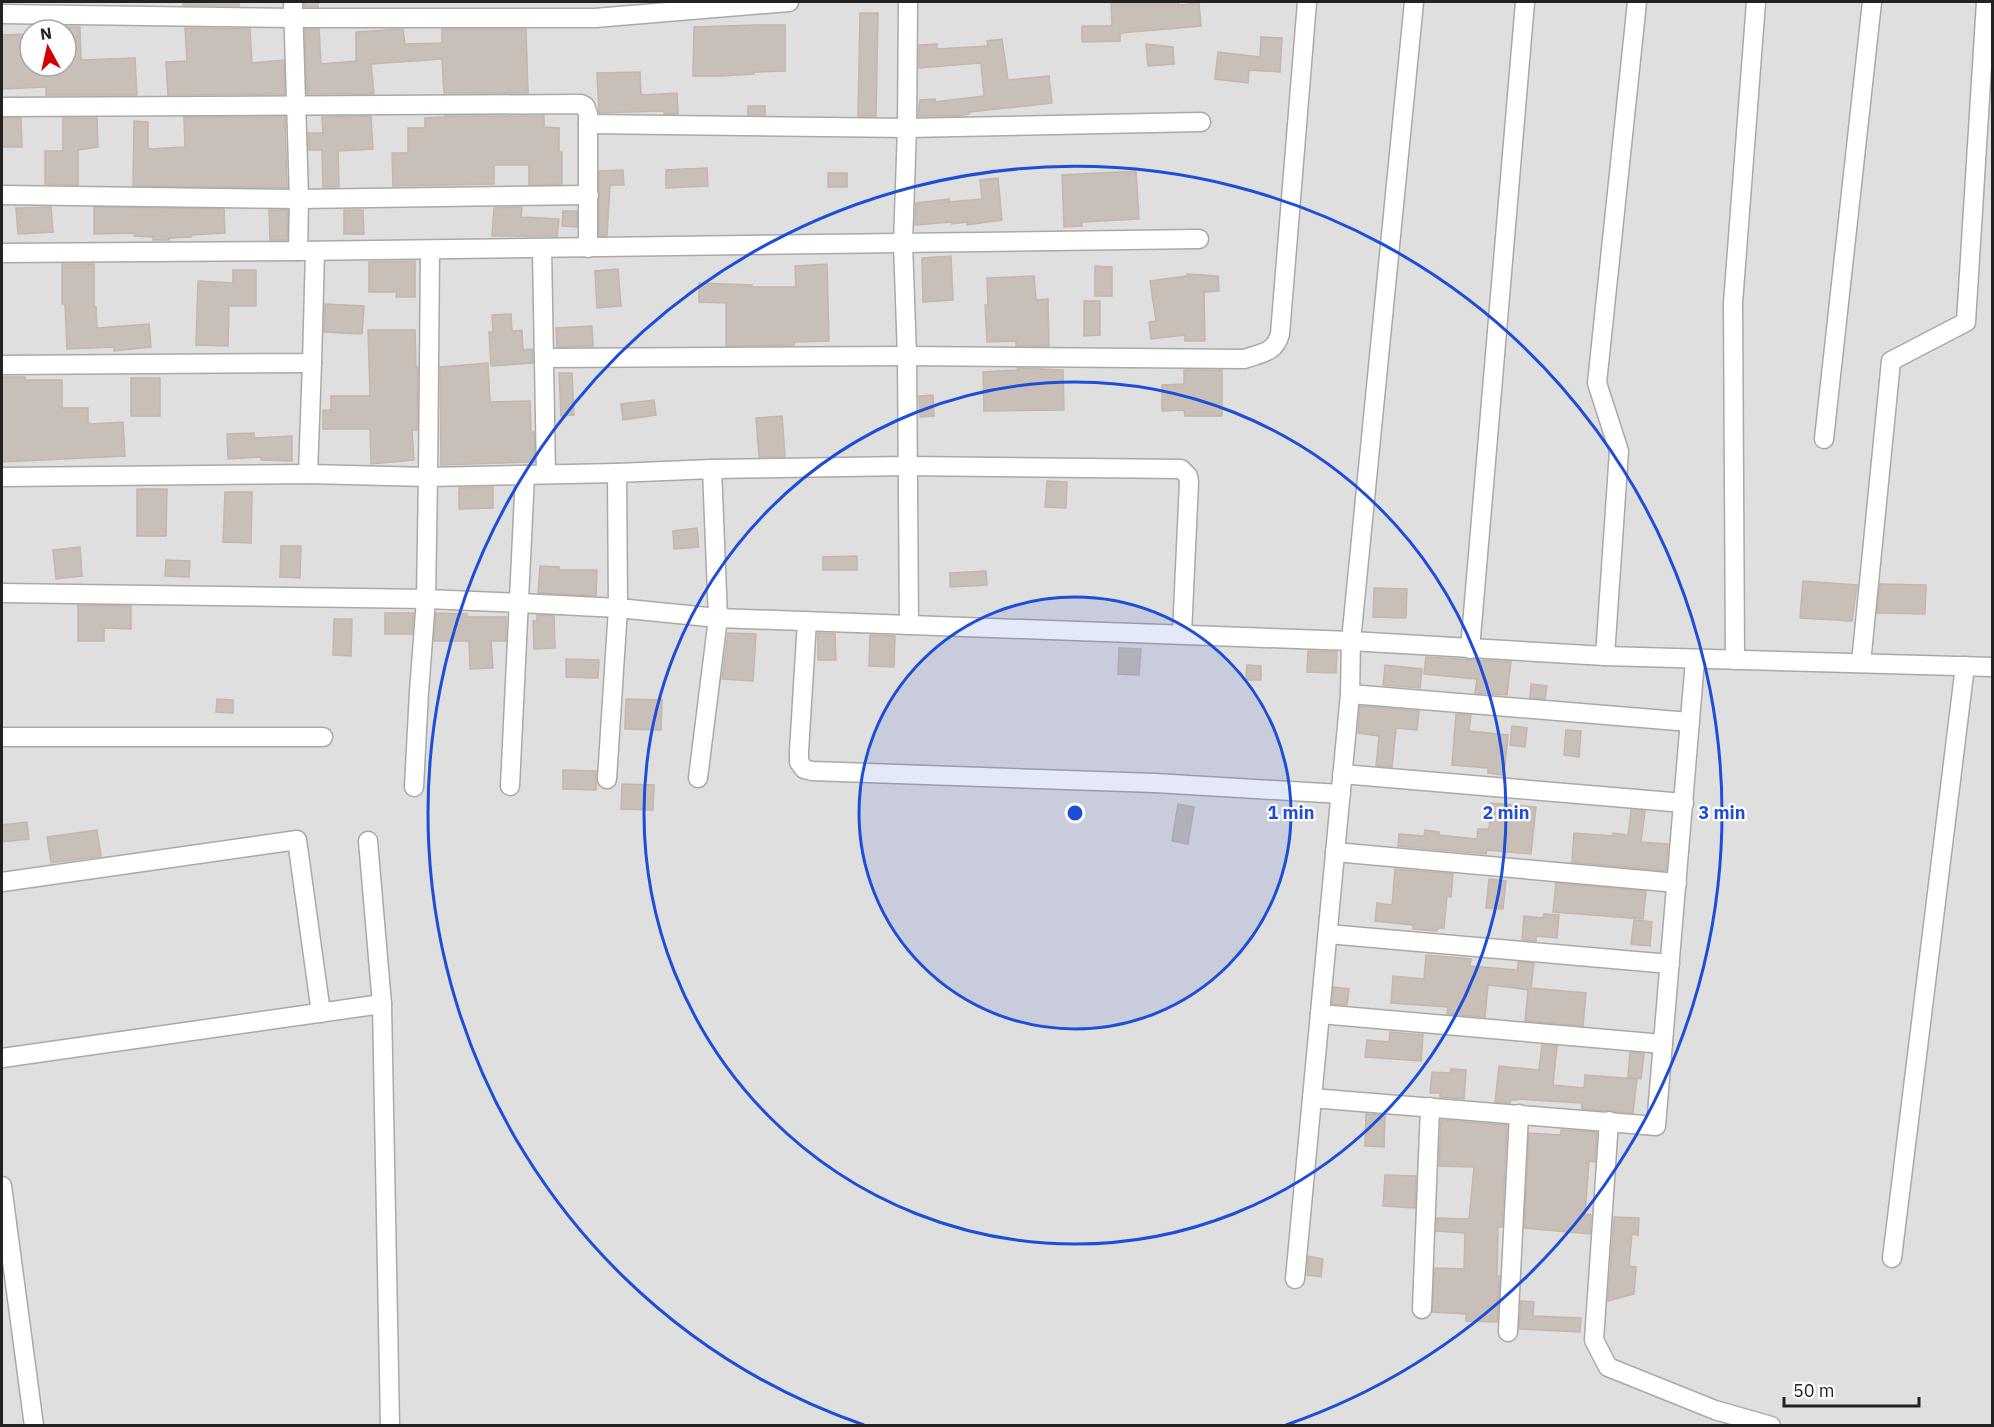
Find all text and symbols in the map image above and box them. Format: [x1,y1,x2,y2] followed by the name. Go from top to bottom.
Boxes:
[18,18,78,78] north arrow
[39,22,53,44] text: N
[1267,801,1315,824] text: 1 min
[1482,801,1530,824] text: 2 min
[1698,801,1746,824] text: 3 min
[1065,803,1085,823] centre of rings
[1784,1370,1919,1408] scale bar
[1793,1379,1835,1402] text: 50 m

